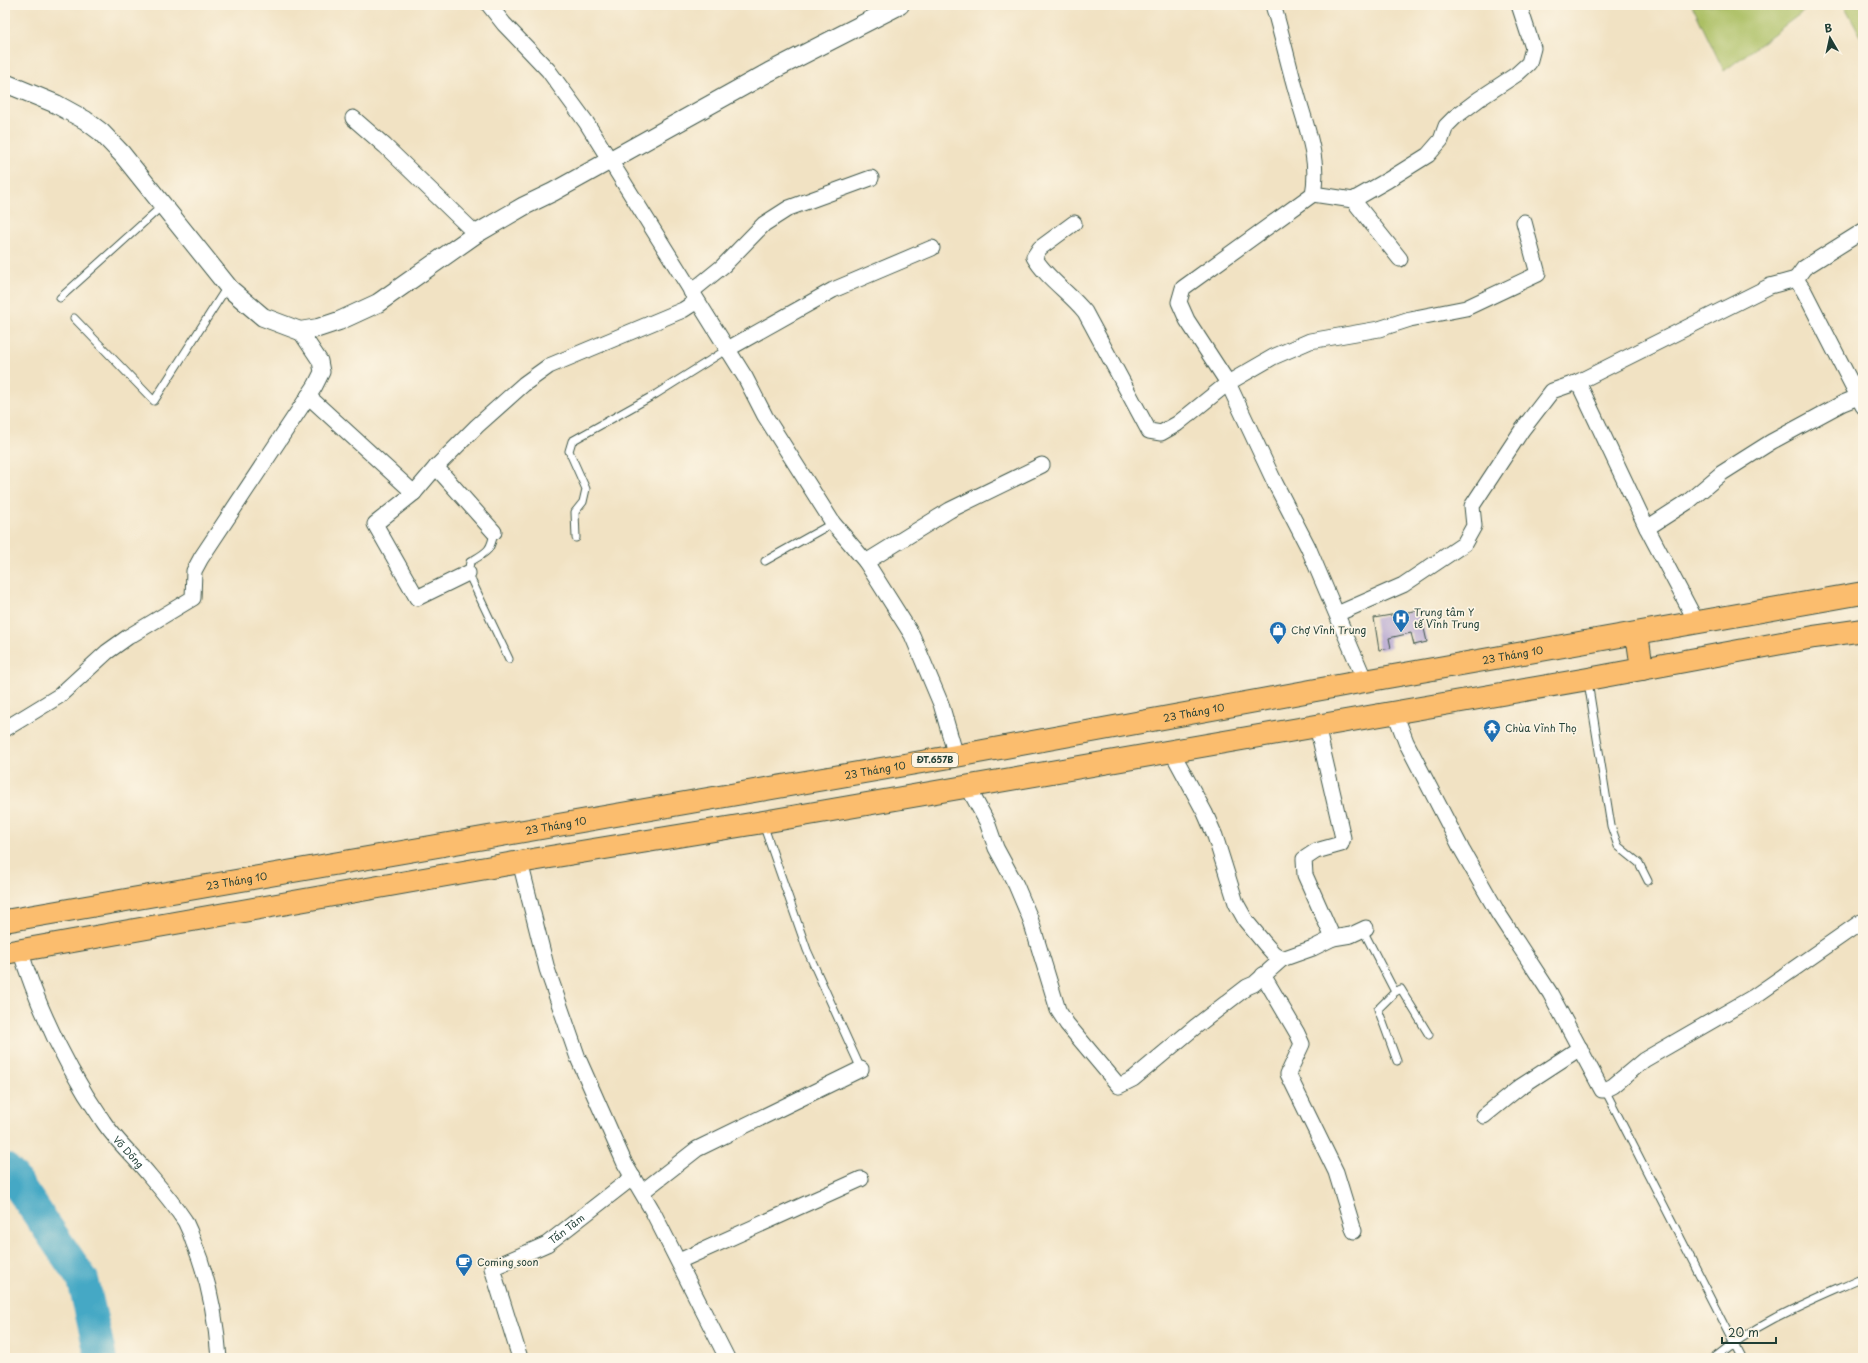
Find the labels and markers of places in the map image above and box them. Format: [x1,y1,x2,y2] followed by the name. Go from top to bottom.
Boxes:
[1414,604,1480,631] place label: Trung tâm Y tế Vĩnh Trung
[1391,608,1411,633] hospital icon: Trung tâm Y tế Vĩnh Trung
[1268,620,1288,645] shop icon: Chợ Vĩnh Trung
[1291,622,1366,637] place label: Chợ Vĩnh Trung
[1482,718,1502,743] temple icon: Chùa Vĩnh Thọ
[1505,720,1577,735] place label: Chùa Vĩnh Thọ
[454,1252,474,1277] cafe icon: Coming soon
[477,1254,538,1269] place label: Coming soon

